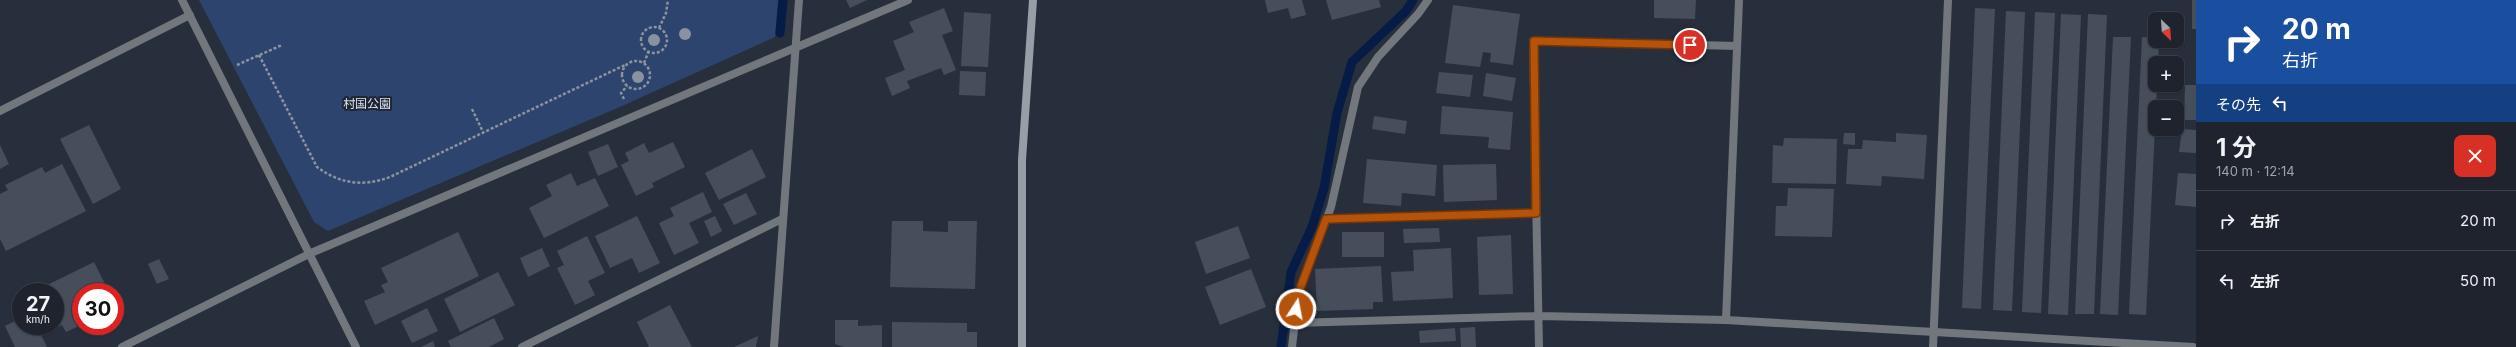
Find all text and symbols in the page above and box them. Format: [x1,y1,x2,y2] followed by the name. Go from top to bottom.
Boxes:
[2148,12,2184,48] north arrow
[2148,12,2184,136] map controls
[2282,12,2351,46] text: 20 m
[2216,16,2268,68] icon: right
[1673,28,1707,62] pin
[1679,34,1701,56] icon: arrive
[2282,50,2318,71] text: 右折
[2148,56,2184,92] button: +
[2269,92,2291,114] icon: left
[2216,95,2261,114] text: その先
[343,96,391,111] park label: 村国公園
[2148,100,2184,136] button: −
[2216,133,2256,162] text: 1 分
[2454,135,2496,177] button: close
[2216,163,2295,179] text: 140 m · 12:14
[2216,210,2238,232] icon: right
[2460,211,2496,230] text: 20 m
[2250,212,2280,231] text: 右折
[2216,270,2238,292] icon: left
[2460,271,2496,290] text: 50 m
[2250,272,2280,291] text: 左折
[72,283,124,335] speed limit sign: 30
[1275,288,1317,330] position arrow
[26,292,50,316] text: 27
[26,313,50,325] text: km/h

